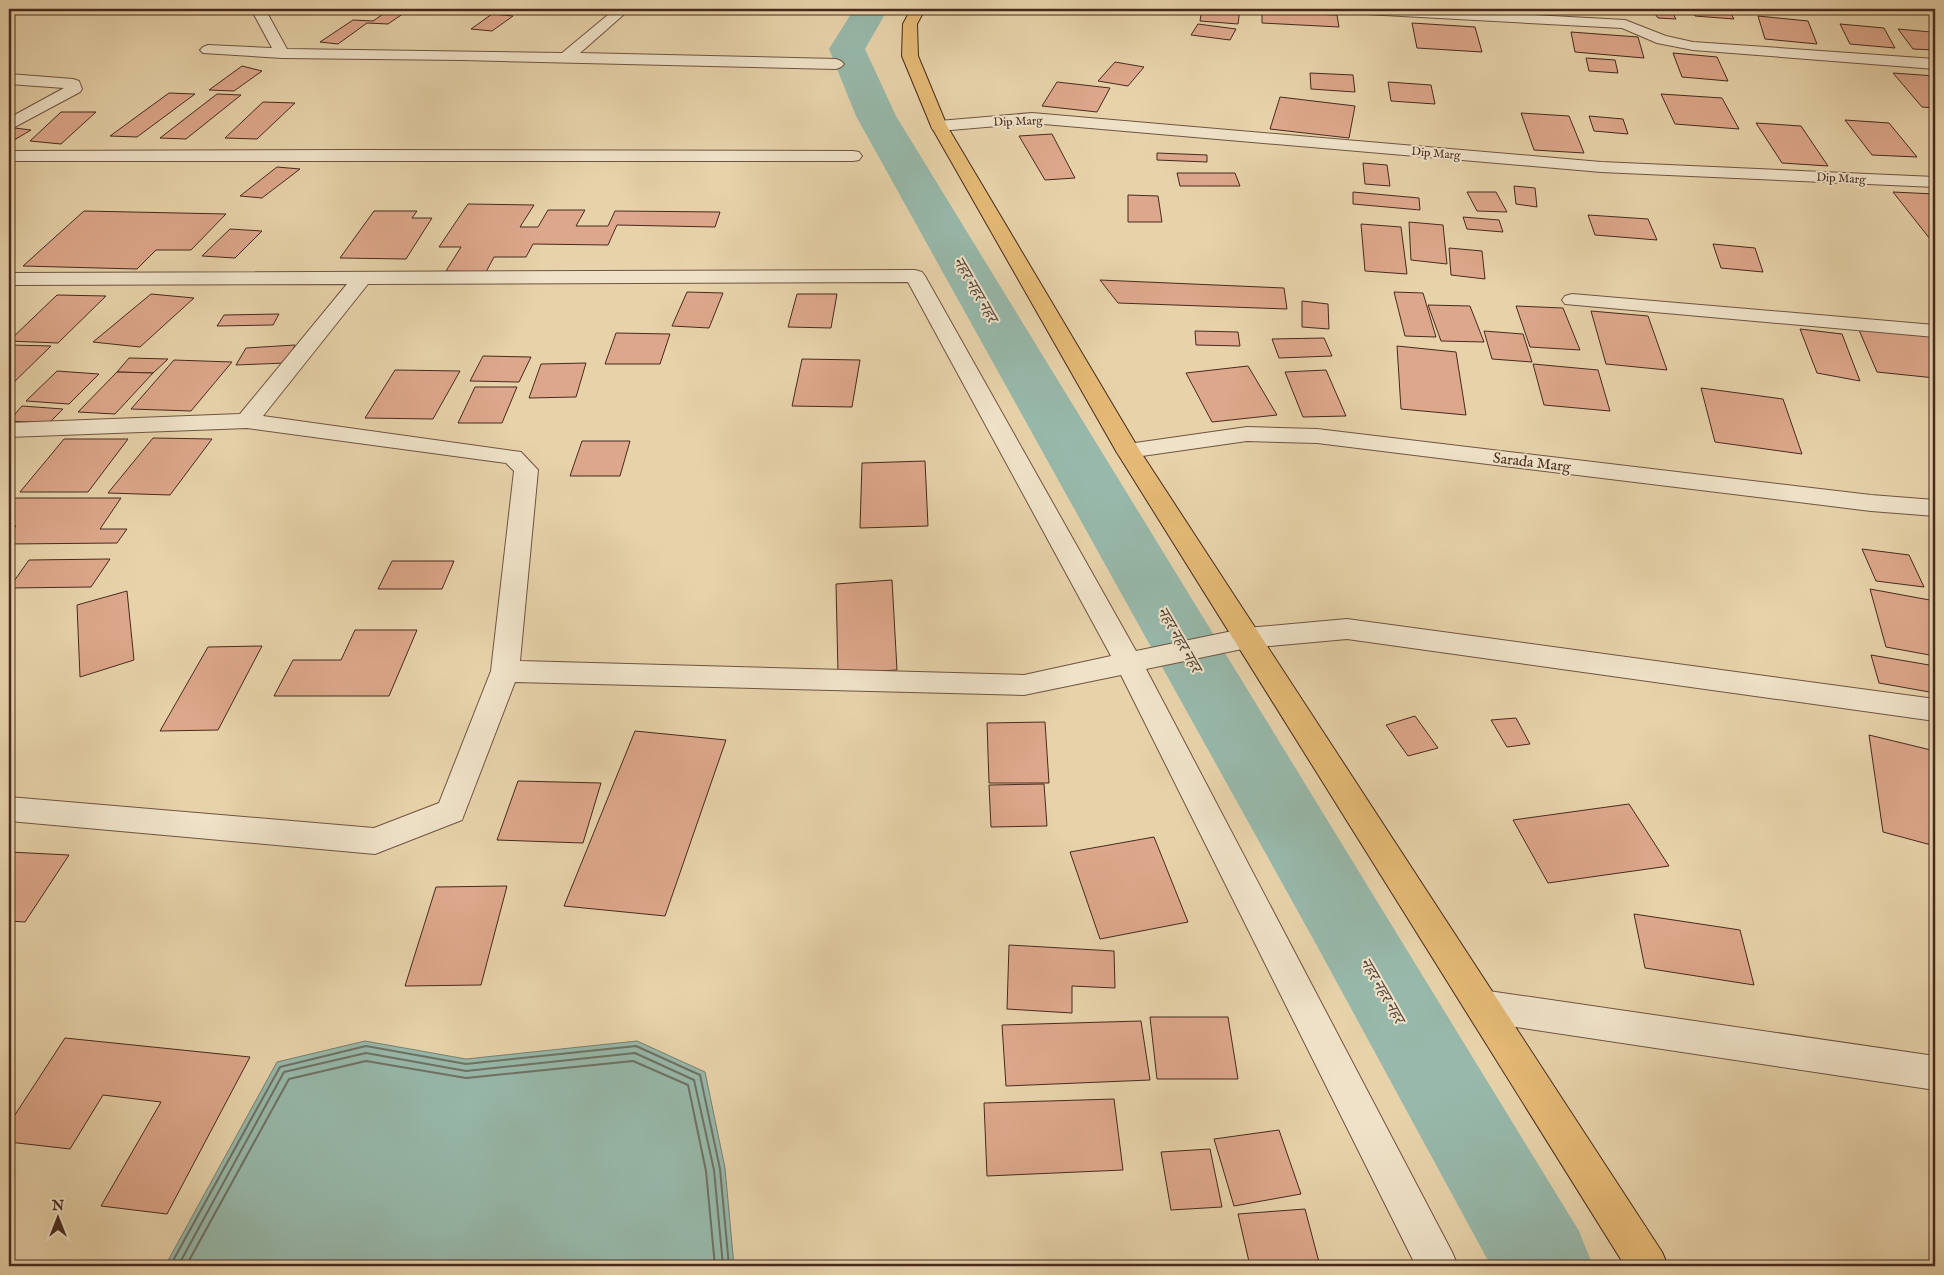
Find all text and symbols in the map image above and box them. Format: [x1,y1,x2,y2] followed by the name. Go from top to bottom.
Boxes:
[993,113,1043,131] street label: Dip Marg
[1411,144,1462,164] street label: Dip Marg
[1816,170,1866,188] street label: Dip Marg
[948,254,1002,329] water label: नहर नहर नहर
[1492,448,1573,477] street label: Sarada Marg
[1152,604,1206,679] water label: नहर नहर नहर
[1355,955,1409,1030] water label: नहर नहर नहर
[32,1192,82,1242] north arrow
[51,1197,64,1215] text: N

